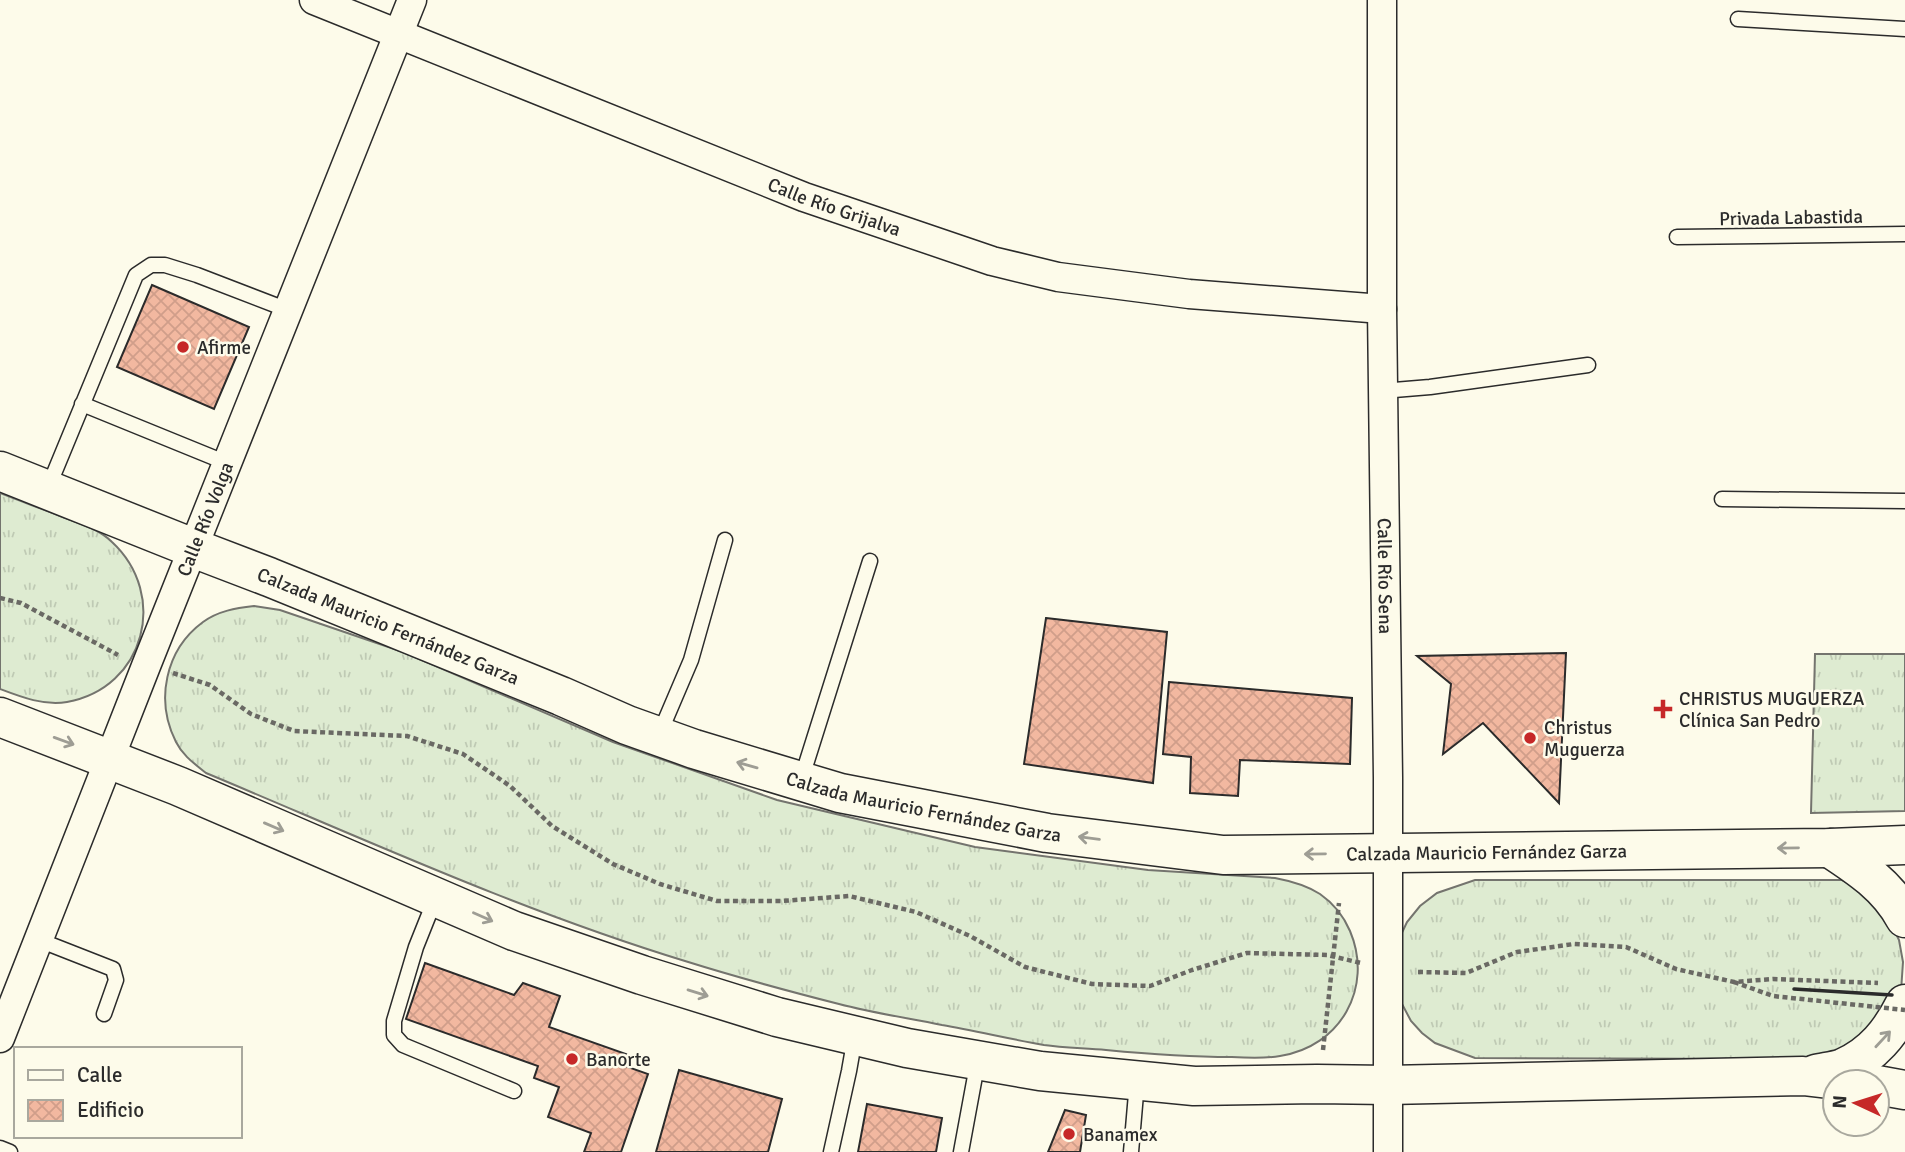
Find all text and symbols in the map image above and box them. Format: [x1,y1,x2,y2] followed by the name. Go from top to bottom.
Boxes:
[764,173,904,242] street label: Calle Río Grijalva
[1719,205,1863,231] street label: Privada Labastida
[197,336,251,360] place label: Afirme
[175,339,191,355] marker: Afirme
[172,459,239,580] street label: Calle Río Volga
[1372,518,1397,634] street label: Calle Río Sena
[254,563,523,691] street label: Calzada Mauricio Fernández Garza
[1679,687,1865,733] place label: CHRISTUS MUGUERZA Clínica San Pedro
[1653,699,1673,719] marker: CHRISTUS MUGUERZA Clínica San Pedro
[1544,716,1625,762] place label: Christus Muguerza
[1522,730,1538,746] marker: Christus Muguerza
[52,736,74,749] one-way arrow
[736,758,758,771] one-way arrow
[783,766,1063,848] street label: Calzada Mauricio Fernández Garza
[263,822,285,835] one-way arrow
[1078,831,1101,844] one-way arrow
[1346,839,1627,867] street label: Calzada Mauricio Fernández Garza
[1777,841,1800,855] one-way arrow
[1304,847,1327,860] one-way arrow
[472,911,493,924] one-way arrow
[686,987,708,1000] one-way arrow
[1874,1030,1891,1047] one-way arrow
[14,1047,242,1138] legend
[586,1048,651,1072] place label: Banorte
[564,1051,580,1067] marker: Banorte
[77,1062,123,1088] text: Calle
[1821,1068,1891,1138] north arrow
[1828,1094,1852,1109] text: N
[77,1097,144,1123] text: Edificio
[1083,1123,1158,1147] place label: Banamex
[1061,1126,1077,1142] marker: Banamex

